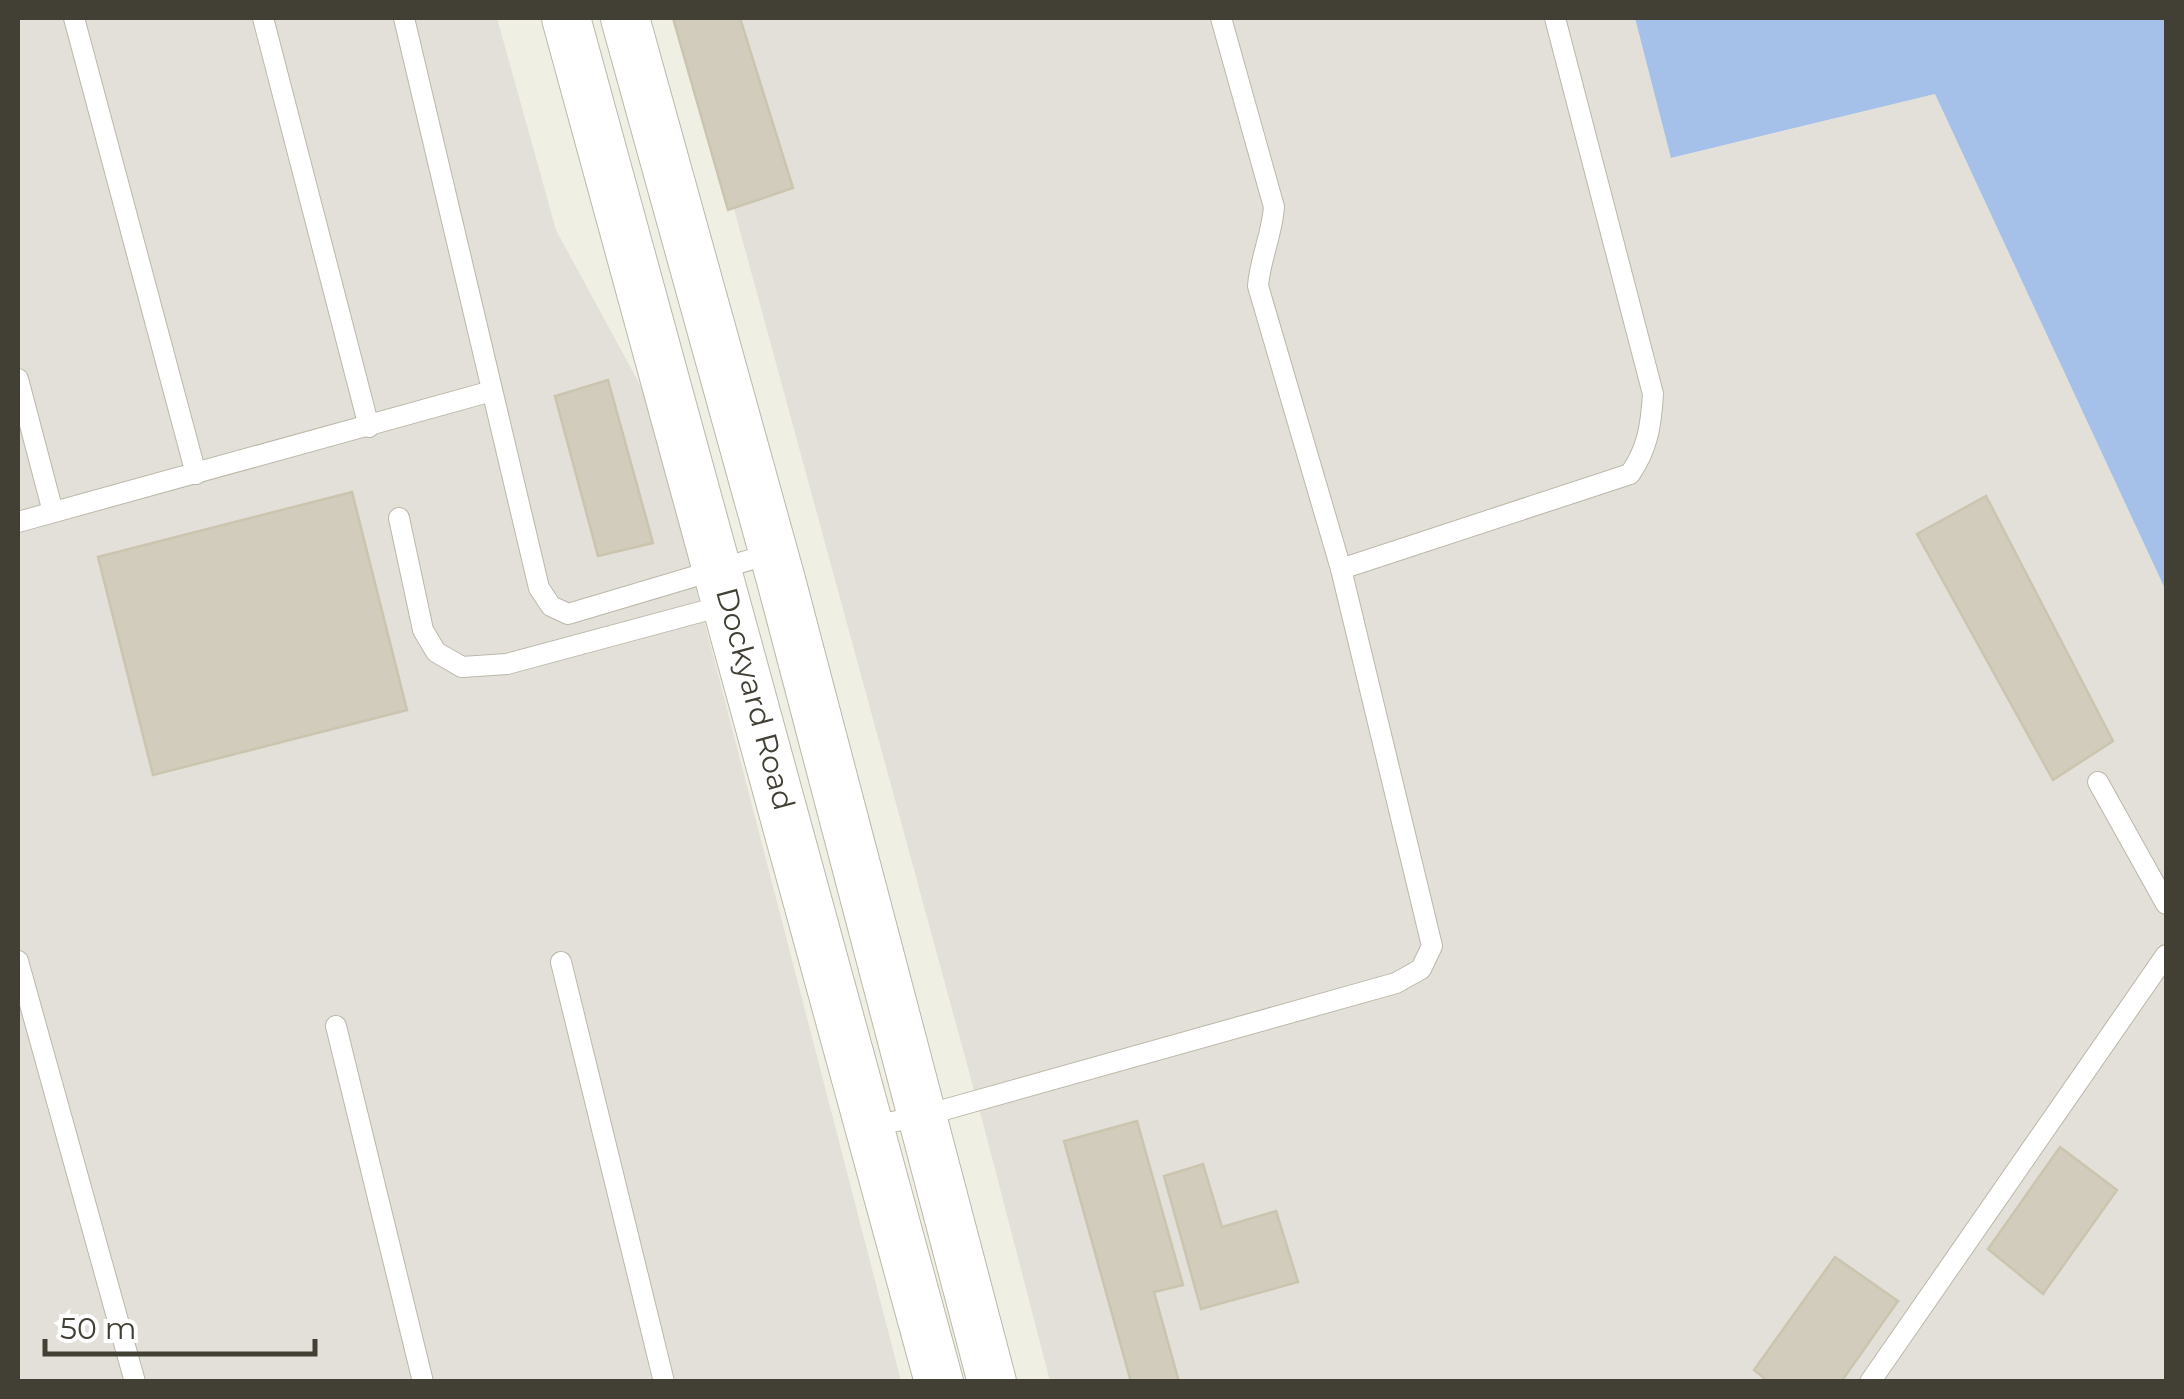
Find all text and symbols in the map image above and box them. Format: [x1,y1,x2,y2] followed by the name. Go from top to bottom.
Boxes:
[708,583,803,814] street label: Dockyard Road
[45,1294,315,1356] scale bar
[60,1310,137,1347] text: 50 m

